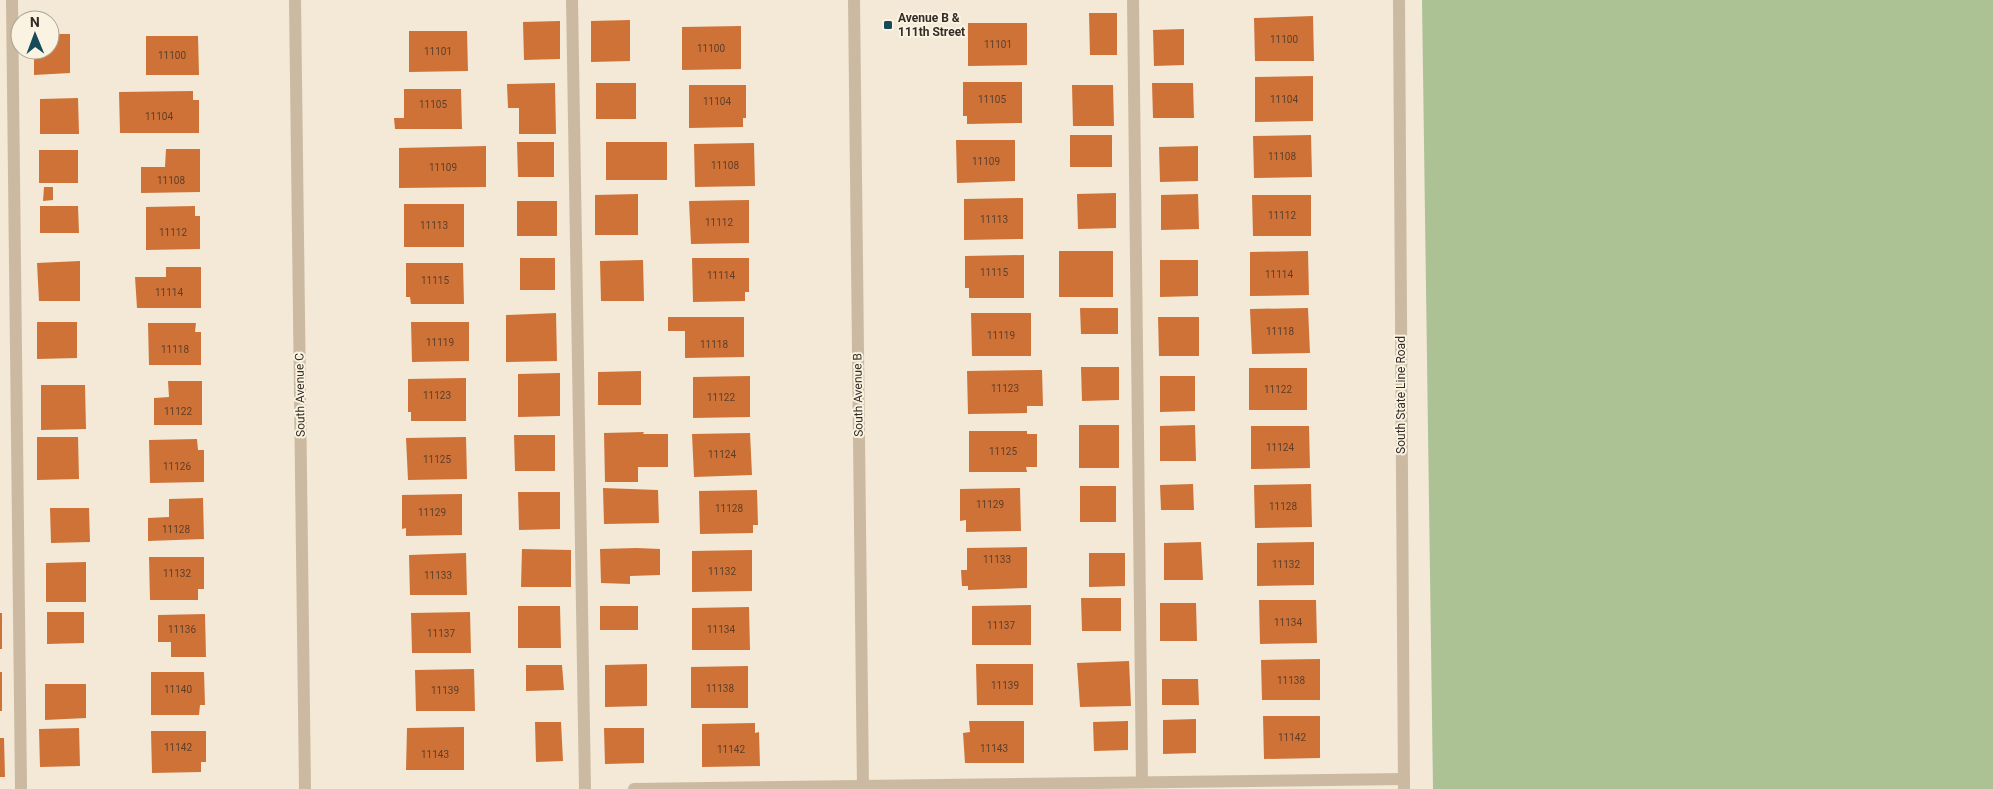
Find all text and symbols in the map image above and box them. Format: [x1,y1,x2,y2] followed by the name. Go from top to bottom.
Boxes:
[10,10,60,60] north arrow
[898,11,965,39] place label: Avenue B & 111th Street
[30,14,40,30] text: N
[882,19,894,31] marker: Avenue B & 111th Street
[1270,34,1298,45] house number: 11100
[984,39,1012,50] house number: 11101
[697,43,725,54] house number: 11100
[424,46,452,57] house number: 11101
[158,50,186,61] house number: 11100
[978,94,1006,105] house number: 11105
[1270,94,1298,105] house number: 11104
[703,96,731,107] house number: 11104
[419,99,447,110] house number: 11105
[145,111,173,122] house number: 11104
[1268,151,1296,162] house number: 11108
[972,156,1000,167] house number: 11109
[711,160,739,171] house number: 11108
[429,162,457,173] house number: 11109
[157,175,185,186] house number: 11108
[1268,210,1296,221] house number: 11112
[980,214,1008,225] house number: 11113
[705,217,733,228] house number: 11112
[420,220,448,231] house number: 11113
[159,227,187,238] house number: 11112
[980,267,1008,278] house number: 11115
[1265,269,1293,280] house number: 11114
[707,270,735,281] house number: 11114
[421,275,449,286] house number: 11115
[155,287,183,298] house number: 11114
[1266,326,1294,337] house number: 11118
[987,330,1015,341] house number: 11119
[1394,336,1408,454] street label: South State Line Road
[426,337,454,348] house number: 11119
[700,339,728,350] house number: 11118
[161,344,189,355] house number: 11118
[292,353,308,437] street label: South Avenue C
[850,353,866,437] street label: South Avenue B
[991,383,1019,394] house number: 11123
[1264,384,1292,395] house number: 11122
[423,390,451,401] house number: 11123
[707,392,735,403] house number: 11122
[164,406,192,417] house number: 11122
[1266,442,1294,453] house number: 11124
[989,446,1017,457] house number: 11125
[708,449,736,460] house number: 11124
[423,454,451,465] house number: 11125
[163,461,191,472] house number: 11126
[976,499,1004,510] house number: 11129
[1269,501,1297,512] house number: 11128
[715,503,743,514] house number: 11128
[418,507,446,518] house number: 11129
[162,524,190,535] house number: 11128
[983,554,1011,565] house number: 11133
[1272,559,1300,570] house number: 11132
[708,566,736,577] house number: 11132
[163,568,191,579] house number: 11132
[424,570,452,581] house number: 11133
[1274,617,1302,628] house number: 11134
[987,620,1015,631] house number: 11137
[168,624,196,635] house number: 11136
[707,624,735,635] house number: 11134
[427,628,455,639] house number: 11137
[1277,675,1305,686] house number: 11138
[991,680,1019,691] house number: 11139
[706,683,734,694] house number: 11138
[164,684,192,695] house number: 11140
[431,685,459,696] house number: 11139
[1278,732,1306,743] house number: 11142
[164,742,192,753] house number: 11142
[980,743,1008,754] house number: 11143
[717,744,745,755] house number: 11142
[421,749,449,760] house number: 11143

